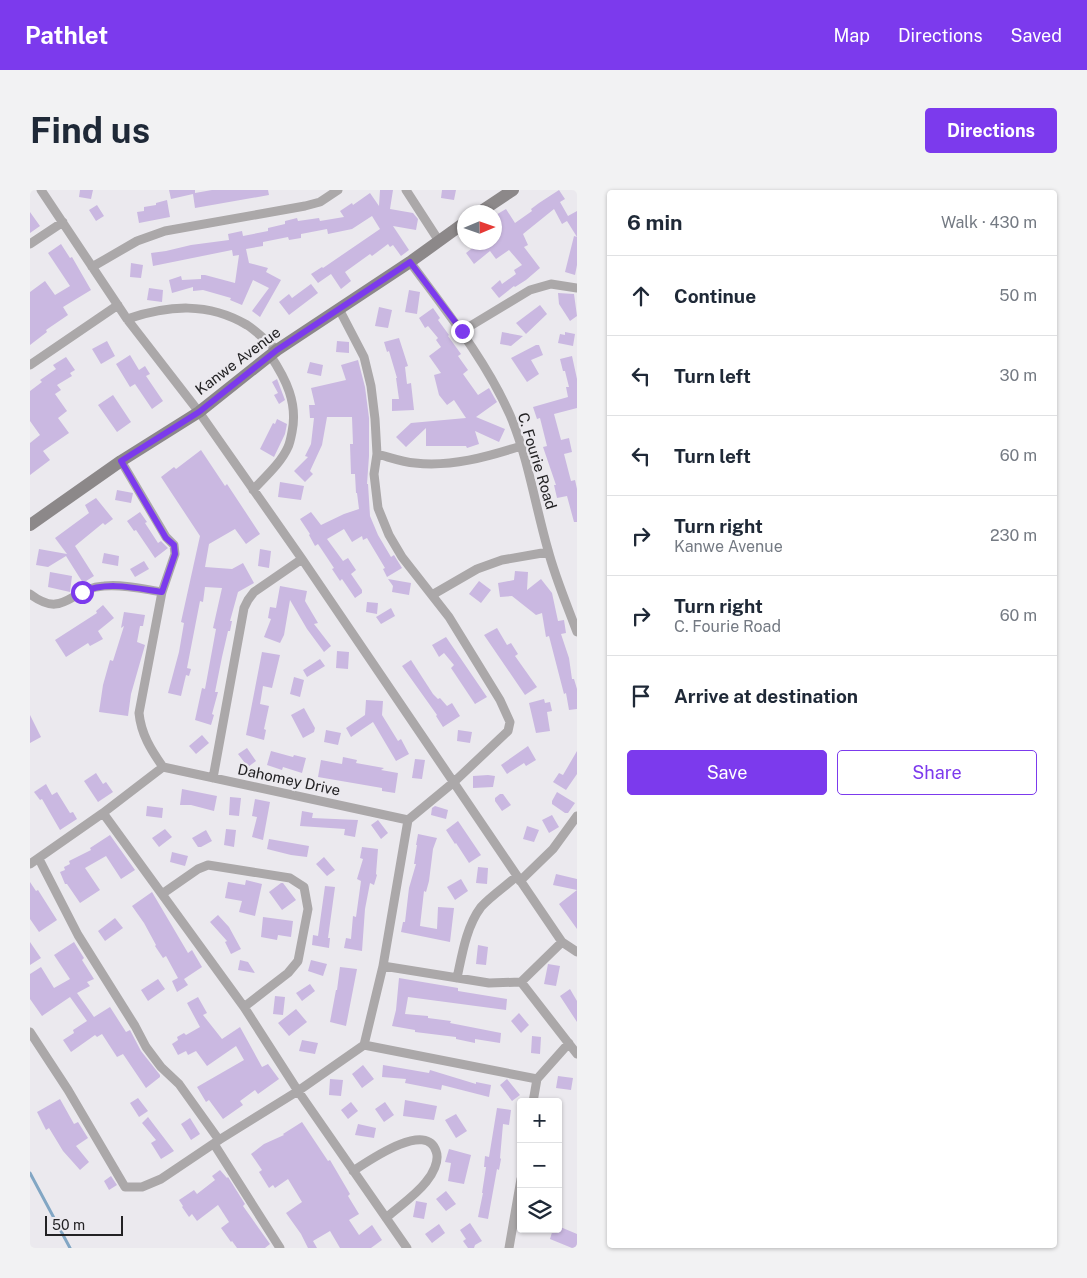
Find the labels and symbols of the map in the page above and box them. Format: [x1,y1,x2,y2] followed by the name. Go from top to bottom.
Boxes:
[457,205,502,250] north arrow
[451,320,474,343] route end
[192,323,284,398] street label: Kanwe Avenue
[515,410,560,511] street label: C. Fourie Road
[71,581,94,604] route start
[236,760,342,799] street label: Dahomey Drive
[45,1213,122,1236] scale bar

